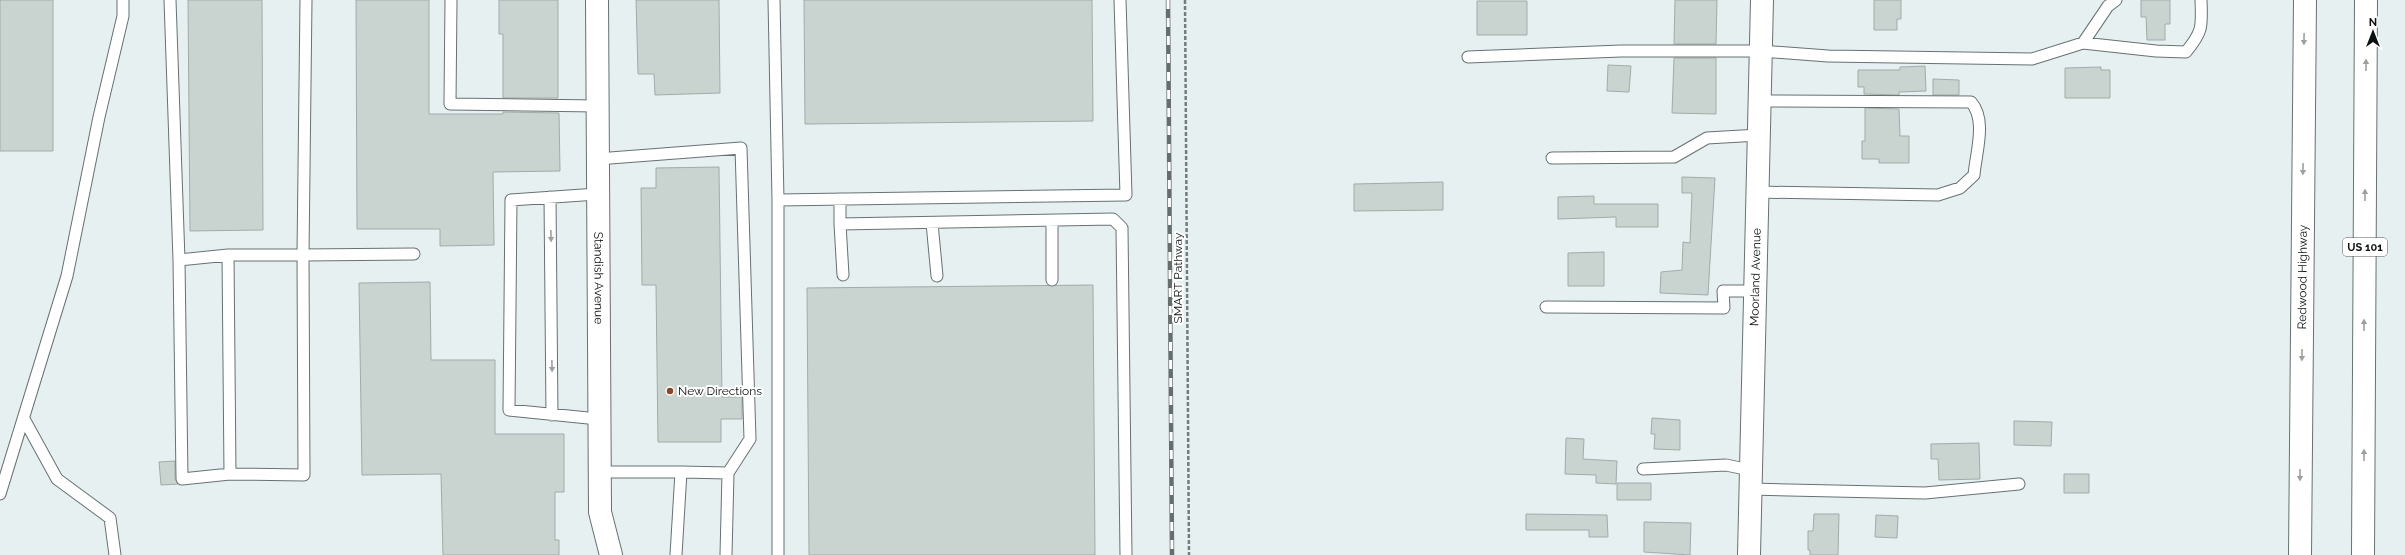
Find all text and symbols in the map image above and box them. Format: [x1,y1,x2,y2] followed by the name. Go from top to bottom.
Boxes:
[2353,12,2393,52] north arrow
[2369,16,2377,29] text: N
[2301,33,2308,45] one-way arrow
[2363,58,2369,71] one-way arrow
[2300,163,2306,176] one-way arrow
[2362,188,2368,201] one-way arrow
[2295,224,2310,329] street label: Redwood Highway
[1747,228,1764,326] street label: Moorland Avenue
[548,230,554,243] one-way arrow
[591,232,606,324] street label: Standish Avenue
[1171,232,1185,323] street label: SMART Pathway
[2343,238,2387,256] road number: US 101
[2361,318,2367,331] one-way arrow
[2298,349,2305,361] one-way arrow
[549,360,555,373] one-way arrow
[678,384,762,398] place label: New Directions
[665,386,675,396] marker: New Directions
[2361,448,2367,461] one-way arrow
[2297,469,2304,481] one-way arrow

